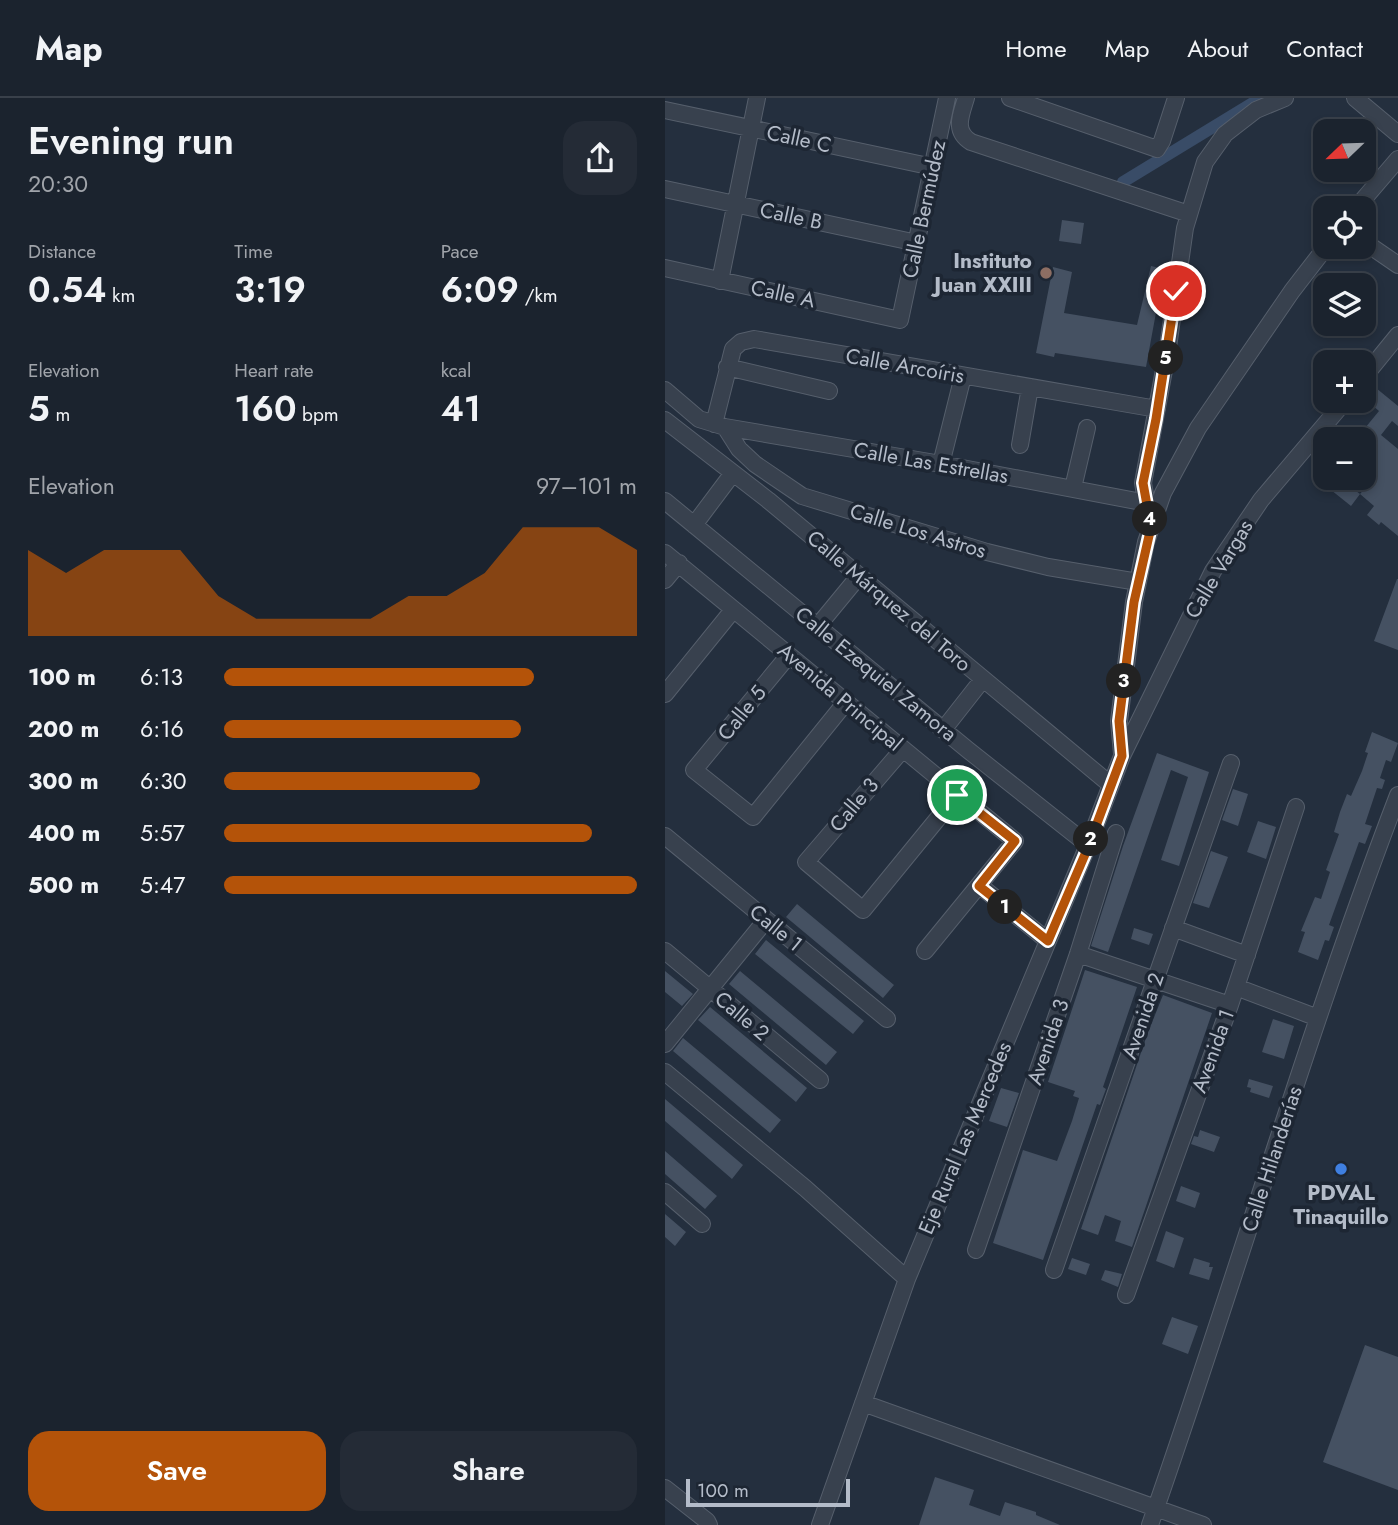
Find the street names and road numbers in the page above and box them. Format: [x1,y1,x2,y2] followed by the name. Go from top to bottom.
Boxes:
[764,118,834,160] street label: Calle C
[895,137,953,281] street label: Calle Bermúdez
[757,195,825,237] street label: Calle B
[748,273,818,315] street label: Calle A
[843,341,967,391] street label: Calle Arcoíris
[851,435,1011,491] street label: Calle Las Estrellas
[846,496,990,566] street label: Calle Los Astros
[1178,514,1260,624] street label: Calle Vargas
[800,523,978,679] street label: Calle Márquez del Toro
[789,599,963,749] street label: Calle Ezequiel Zamora
[771,636,909,758] street label: Avenida Principal
[710,679,774,747] street label: Calle 5
[822,771,886,839] street label: Calle 3
[743,897,809,959] street label: Calle 1
[1114,969,1172,1063] street label: Avenida 2
[708,984,776,1048] street label: Calle 2
[1019,995,1077,1089] street label: Avenida 3
[1184,1005,1242,1097] street label: Avenida 1
[911,1037,1019,1239] street label: Eje Rural Las Mercedes
[1234,1082,1310,1236] street label: Calle Hilanderías

